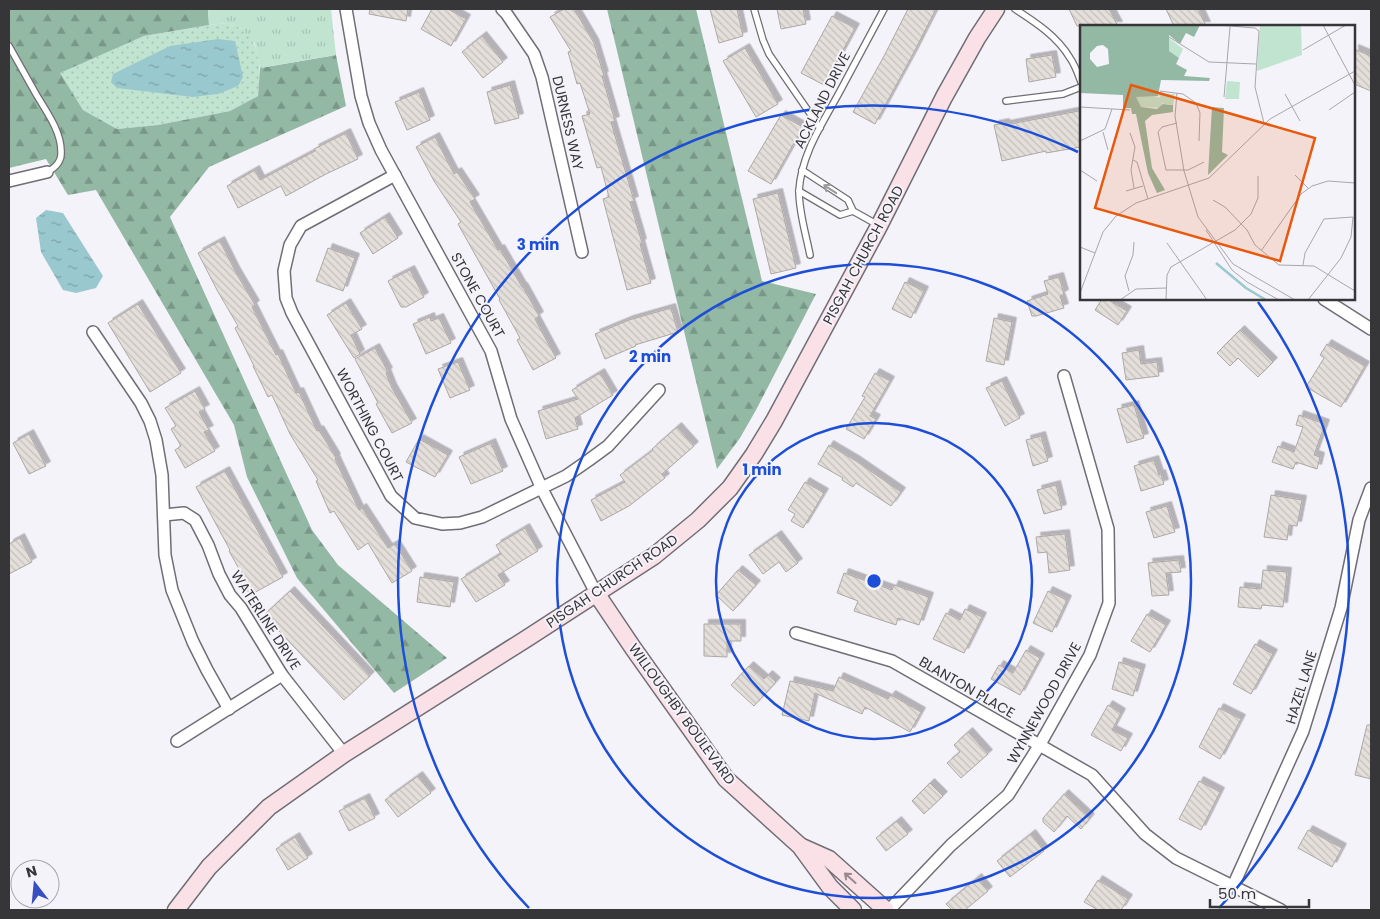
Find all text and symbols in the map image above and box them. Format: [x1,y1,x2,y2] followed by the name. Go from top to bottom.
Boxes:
[1080,25,1355,300] inset map
[789,48,855,152] street label: ACKLAND DRIVE
[547,74,589,172] street label: DURNESS WAY
[818,182,908,328] street label: PISGAH CHURCH ROAD
[823,183,837,194] one-way arrow
[517,234,559,255] text: 3 min
[446,249,510,342] street label: STONE COURT
[629,346,671,367] text: 2 min
[332,365,409,486] street label: WORTHING COURT
[742,459,782,480] text: 1 min
[542,529,682,633] street label: PISGAH CHURCH ROAD
[226,566,306,674] street label: WATERLINE DRIVE
[865,572,883,590] centre of rings
[1002,638,1086,768] street label: WYNNEWOOD DRIVE
[624,639,740,789] street label: WILLOUGHBY BOULEVARD
[1280,648,1322,726] street label: HAZEL LANE
[915,651,1019,723] street label: BLANTON PLACE
[10,859,60,909] north arrow
[24,860,39,883] text: N
[843,872,856,884] one-way arrow
[1210,876,1309,908] scale bar
[1218,883,1256,904] text: 50 m

